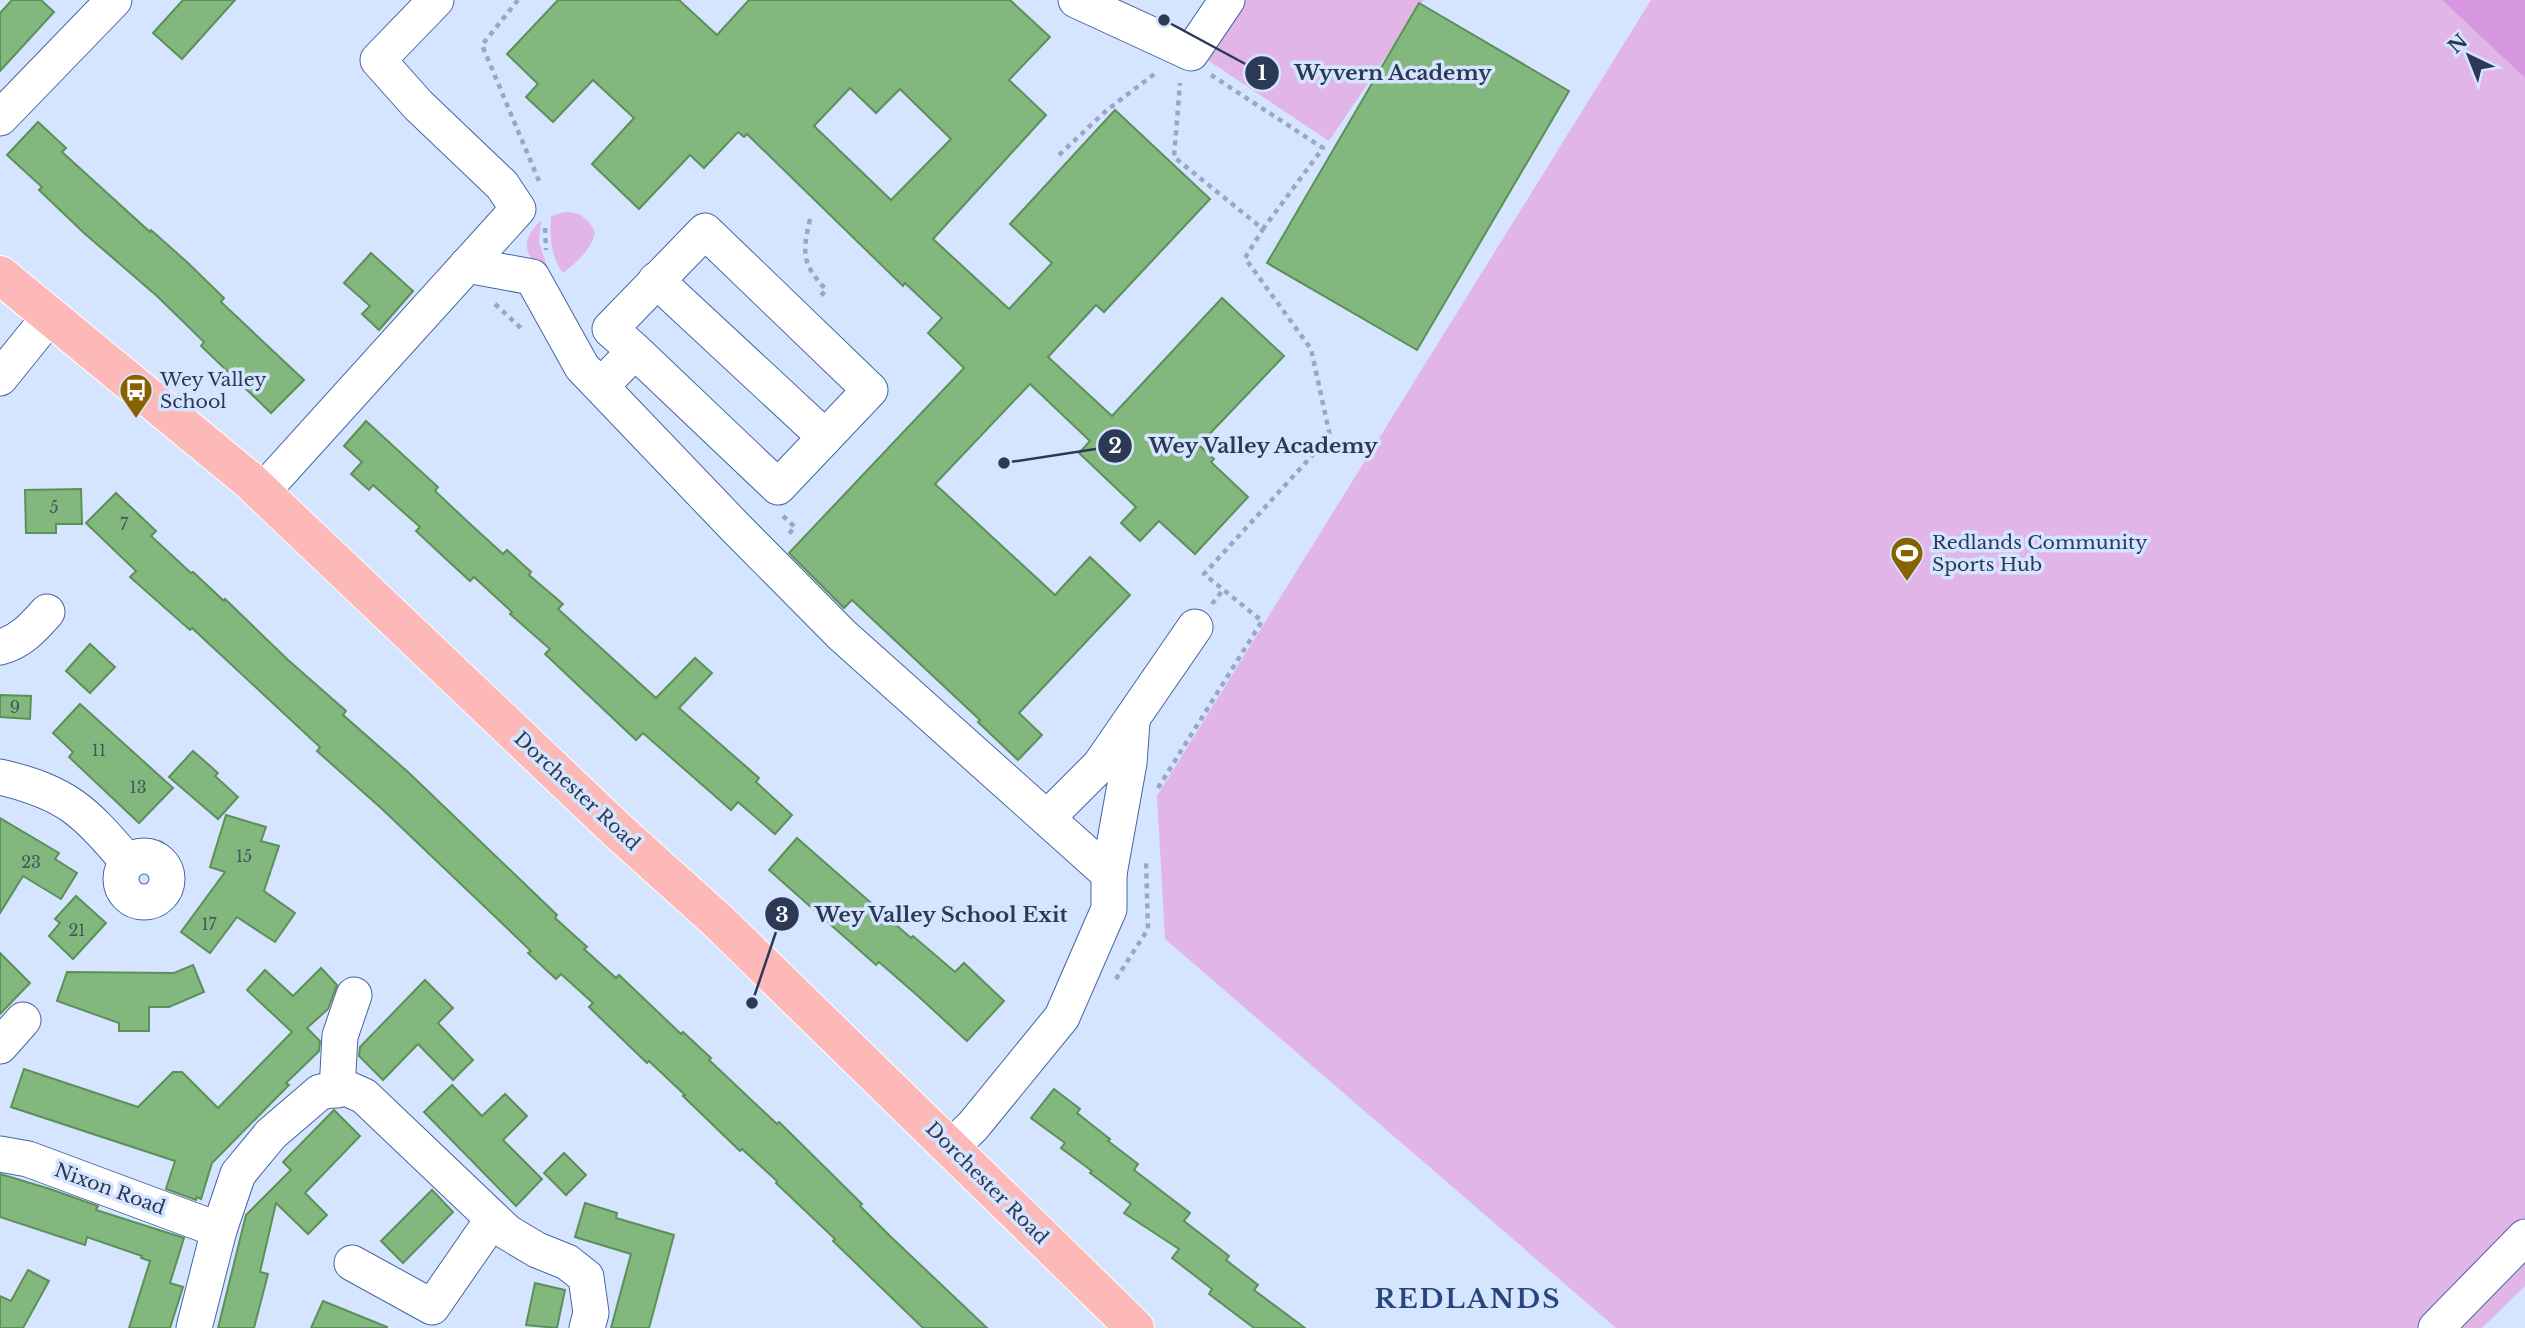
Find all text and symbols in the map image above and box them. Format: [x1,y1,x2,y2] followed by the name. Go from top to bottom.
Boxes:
[2434,21,2504,91] north arrow
[2443,29,2472,58] text: N
[1245,52,1506,94] callout: Wyvern Academy
[1257,60,1267,86] text: 1
[1293,60,1492,86] text: Wyvern Academy
[159,368,267,413] place label: Wey Valley School
[117,371,155,420] bus stop icon: Wey Valley School
[1098,425,1393,467] callout: Wey Valley Academy
[1108,433,1122,459] text: 2
[1147,433,1378,459] text: Wey Valley Academy
[49,497,59,517] house number: 5
[120,514,129,534] house number: 7
[1932,531,2147,576] place label: Redlands Community Sports Hub
[1888,534,1926,583] sports icon: Redlands Community Sports Hub
[10,697,20,717] house number: 9
[509,727,645,855] street label: Dorchester Road
[92,740,106,760] house number: 11
[130,777,147,797] house number: 13
[236,846,252,866] house number: 15
[21,852,41,872] house number: 23
[765,893,1083,935] callout: Wey Valley School Exit
[775,902,789,928] text: 3
[813,902,1068,928] text: Wey Valley School Exit
[201,914,218,934] house number: 17
[69,920,86,940] house number: 21
[921,1117,1053,1249] street label: Dorchester Road
[52,1158,169,1220] street label: Nixon Road
[1375,1283,1561,1315] district label: REDLANDS

